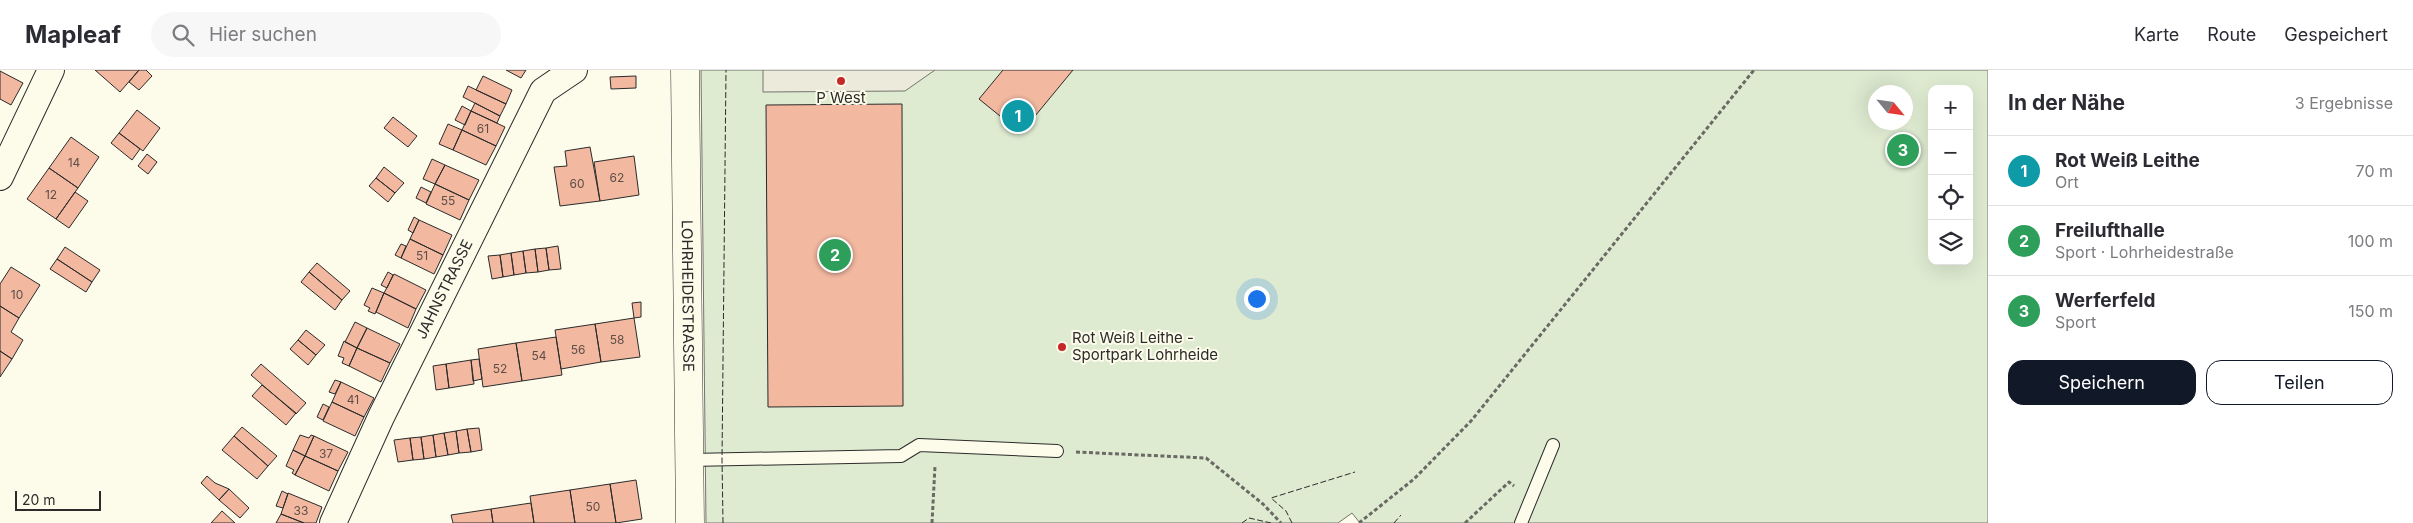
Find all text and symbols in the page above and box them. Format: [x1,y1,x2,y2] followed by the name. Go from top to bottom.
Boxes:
[151,12,501,57] search box
[25,20,121,49] text: Mapleaf
[169,21,197,49] icon: search
[209,23,317,46] text: Hier suchen
[2134,24,2179,45] text: Karte
[2207,24,2256,45] text: Route
[2284,24,2388,45] text: Gespeichert
[835,75,847,87] marker: P West
[1868,85,1913,130] north arrow
[1928,85,1973,265] map controls
[1928,85,1973,130] button: +
[816,88,866,107] place label: P West
[2008,90,2125,115] text: In der Nähe
[2295,93,2393,113] text: 3 Ergebnisse
[1002,97,1034,135] pin: 1
[477,121,489,136] house number: 61
[1928,130,1973,175] button: −
[1887,131,1919,169] pin: 3
[2055,149,2200,172] text: Rot Weiß Leithe
[68,155,81,170] house number: 14
[2021,161,2027,181] text: 1
[2356,161,2393,181] text: 70 m
[610,170,624,185] house number: 62
[2055,172,2079,192] text: Ort
[1928,175,1973,220] button: locate
[569,176,585,191] house number: 60
[45,187,57,202] house number: 12
[441,193,455,208] house number: 55
[2055,219,2165,242] text: Freilufthalle
[678,220,698,372] street label: LOHRHEIDESTRASSE
[1928,220,1973,265] button: layers
[2019,231,2029,251] text: 2
[2348,231,2393,251] text: 100 m
[411,236,477,342] street label: JAHNSTRASSE
[819,236,851,274] pin: 2
[2055,242,2234,262] text: Sport · Lohrheidestraße
[416,248,428,263] house number: 51
[1244,286,1270,312] your location
[11,287,23,302] house number: 10
[2055,289,2155,312] text: Werferfeld
[2019,301,2029,321] text: 3
[2348,301,2393,321] text: 150 m
[2055,312,2096,332] text: Sport
[1072,328,1218,364] place label: Rot Weiß Leithe - Sportpark Lohrheide
[610,332,624,347] house number: 58
[1056,341,1068,353] marker: Rot Weiß Leithe - Sportpark Lohrheide
[571,342,585,357] house number: 56
[531,348,547,363] house number: 54
[2008,360,2196,405] button: Speichern
[2206,360,2393,405] button: Teilen
[493,361,507,376] house number: 52
[347,392,359,407] house number: 41
[319,446,333,461] house number: 37
[15,488,101,511] scale bar
[22,491,56,508] text: 20 m
[586,499,600,514] house number: 50
[294,503,308,518] house number: 33

